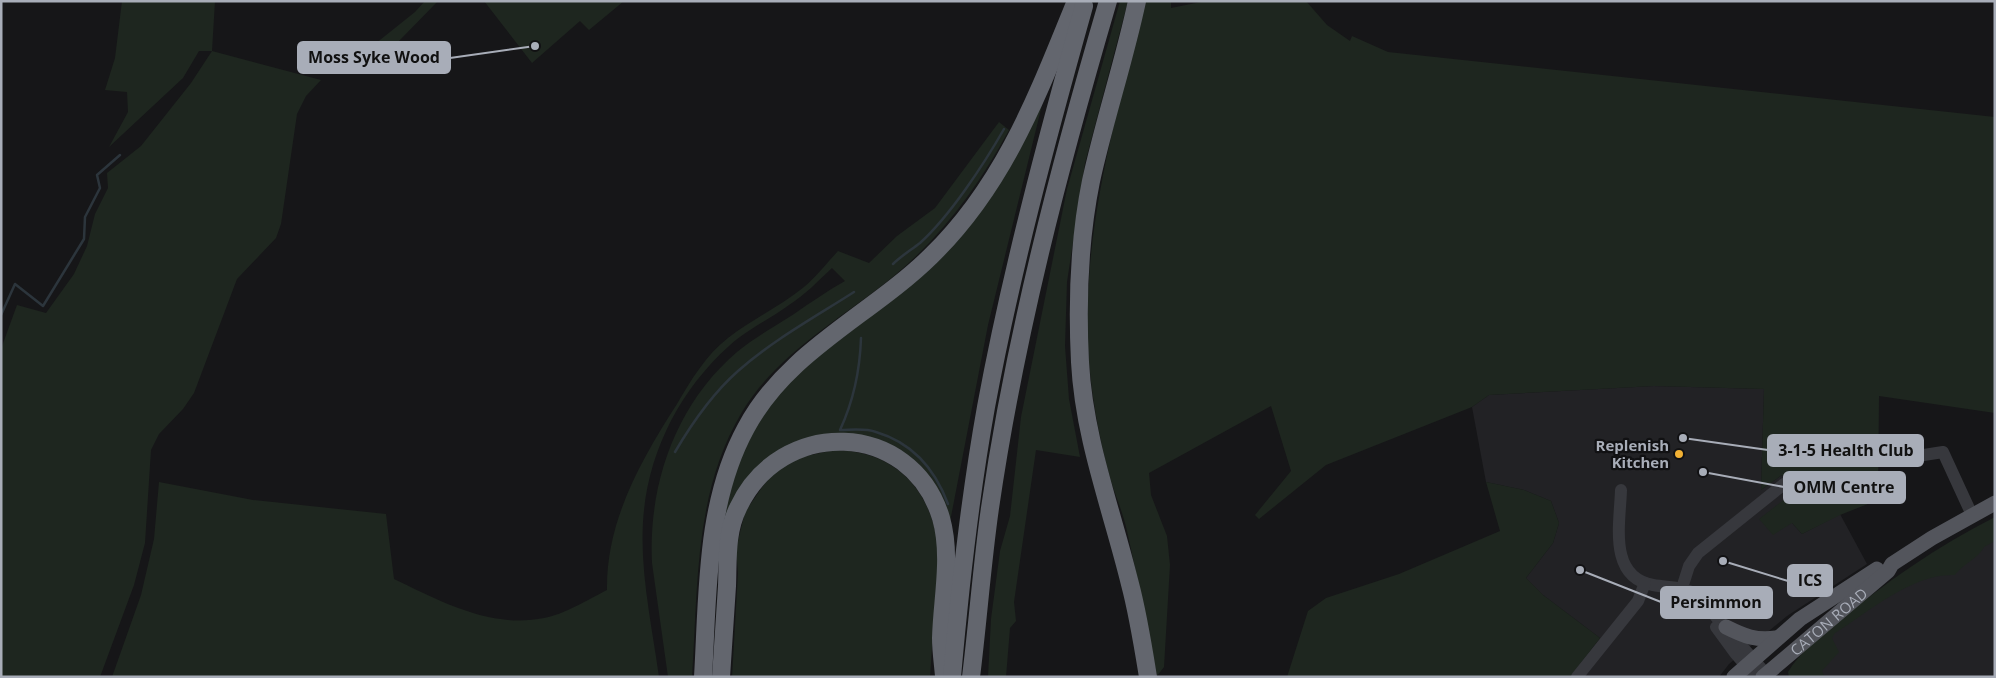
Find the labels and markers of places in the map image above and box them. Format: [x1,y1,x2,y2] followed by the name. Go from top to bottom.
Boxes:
[298,42,450,73] callout: Moss Syke Wood
[1596,435,1669,472] place label: Replenish Kitchen
[1768,435,1923,466] callout: 3-1-5 Health Club
[1673,448,1685,460] marker: Replenish Kitchen
[1784,472,1905,503] callout: OMM Centre
[1788,565,1832,596] callout: ICS
[1661,587,1772,618] callout: Persimmon

